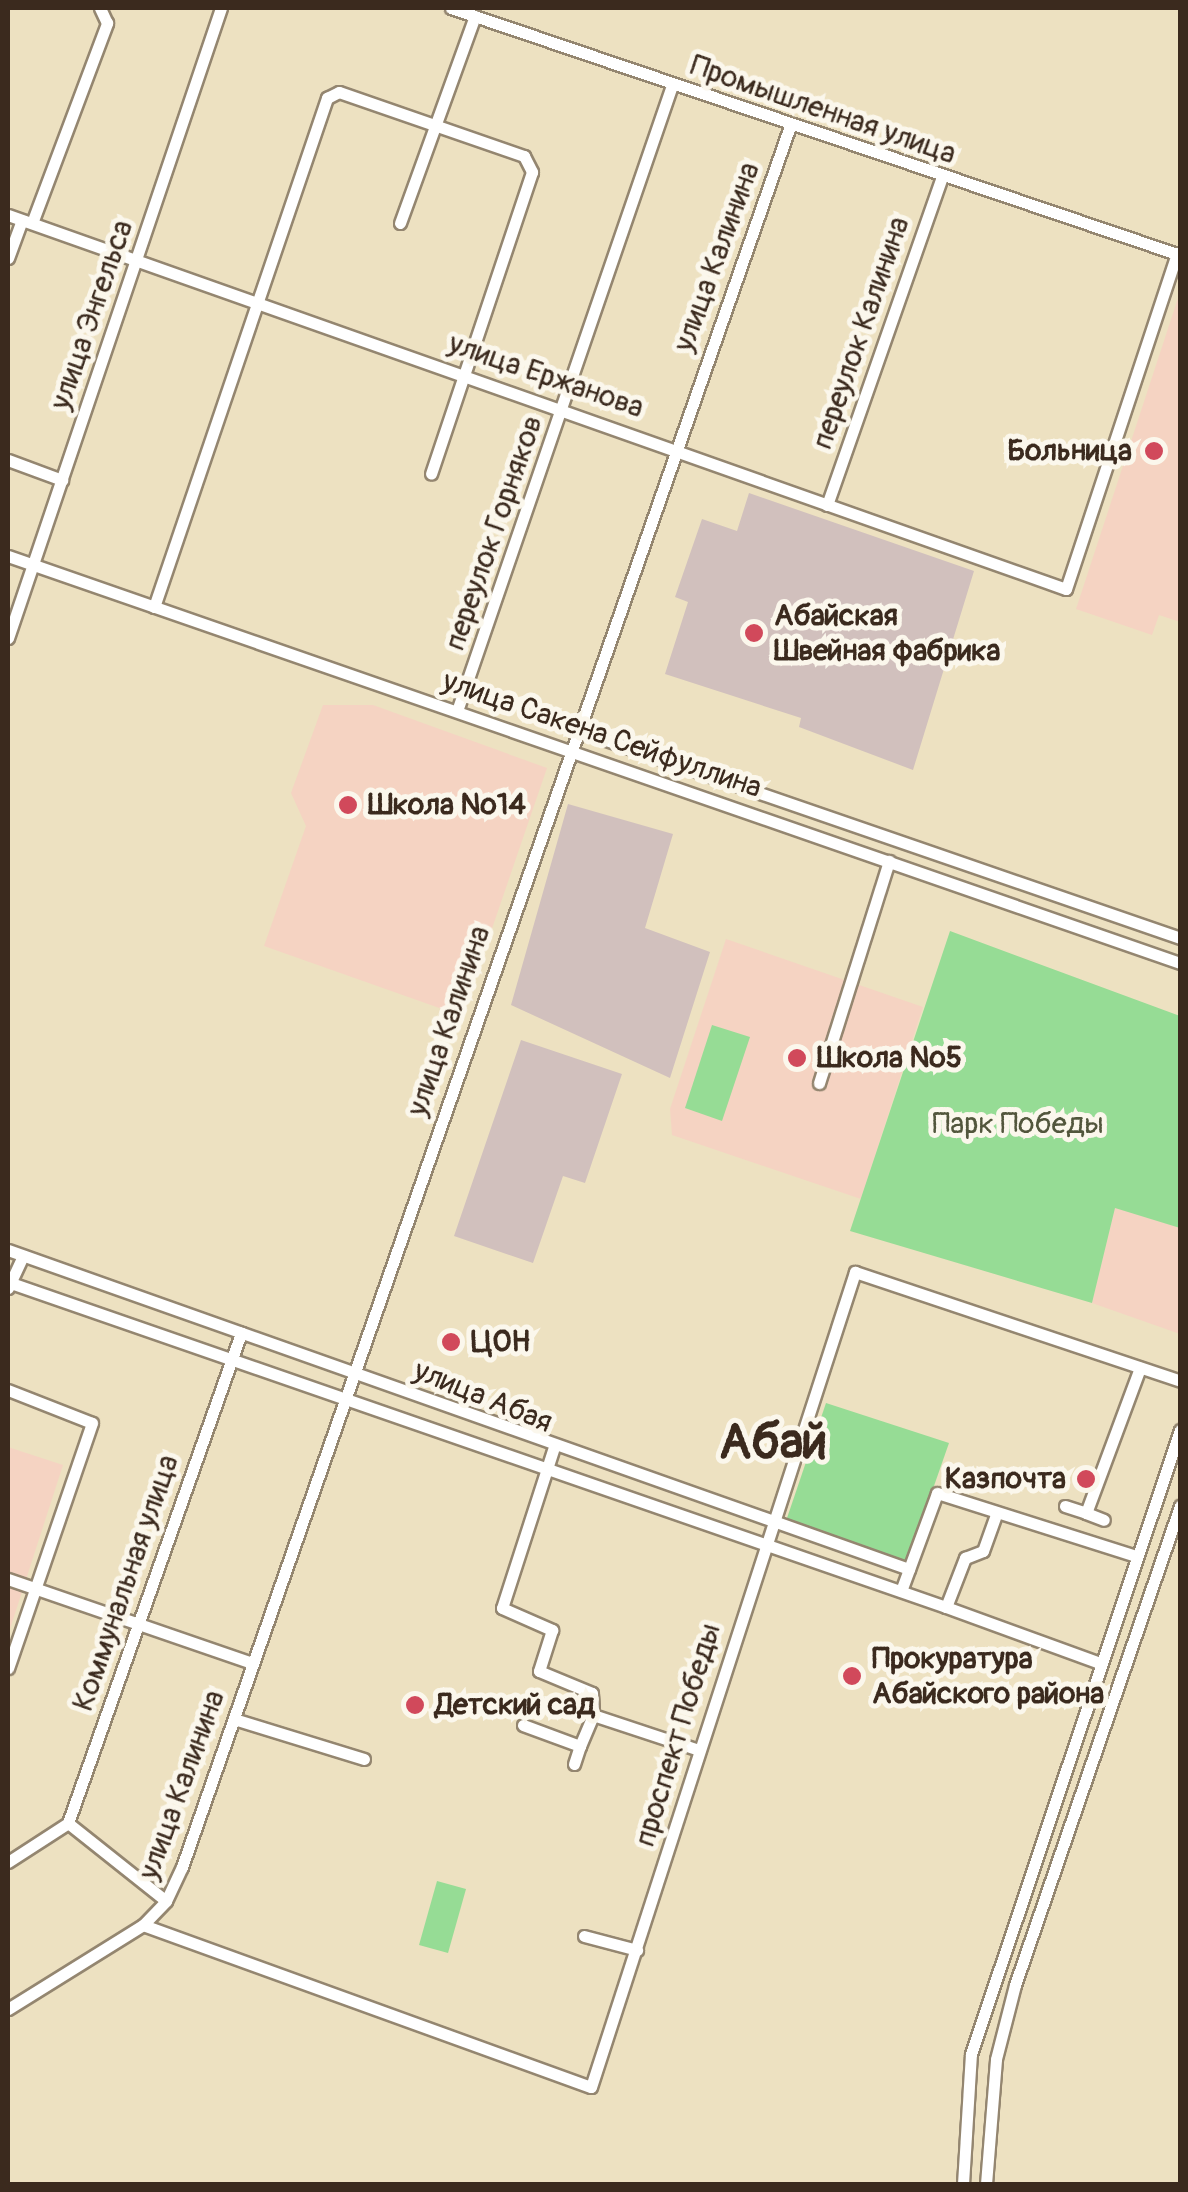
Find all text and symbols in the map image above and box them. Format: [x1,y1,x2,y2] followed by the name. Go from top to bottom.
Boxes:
[686,48,960,172] street label: Промышленная улица
[666,157,768,357] street label: улица Калинина
[804,212,918,454] street label: переулок Калинина
[43,216,141,414] street label: улица Энгельса
[444,326,648,426] street label: улица Ержанова
[437,411,551,655] street label: переулок Горняков
[1007,433,1132,469] place label: Больница
[1141,438,1167,464] marker: Больница
[774,598,1000,668] place label: Абайская Швейная фабрика
[743,622,765,644] marker: Абайская Швейная фабрика
[438,663,766,807] street label: улица Сакена Сейфуллина
[368,787,526,823] place label: Школа №14
[337,794,359,816] marker: Школа №14
[400,921,498,1121] street label: улица Калинина
[817,1040,962,1076] place label: Школа №5
[786,1047,808,1069] marker: Школа №5
[932,1106,1104,1142] park label: Парк Победы
[471,1324,530,1360] place label: ЦОН
[440,1331,462,1353] marker: ЦОН
[409,1353,557,1441] street label: улица Абая
[719,1413,827,1473] district label: Абай
[65,1450,187,1716] street label: Коммунальная улица
[945,1461,1066,1497] place label: Казпочта
[1075,1468,1097,1490] marker: Казпочта
[627,1619,729,1851] street label: проспект Победы
[872,1641,1104,1712] place label: Прокуратура Абайского района
[841,1665,863,1687] marker: Прокуратура Абайского района
[131,1685,233,1885] street label: улица Калинина
[435,1687,595,1723] place label: Детский сад
[404,1694,426,1716] marker: Детский сад

